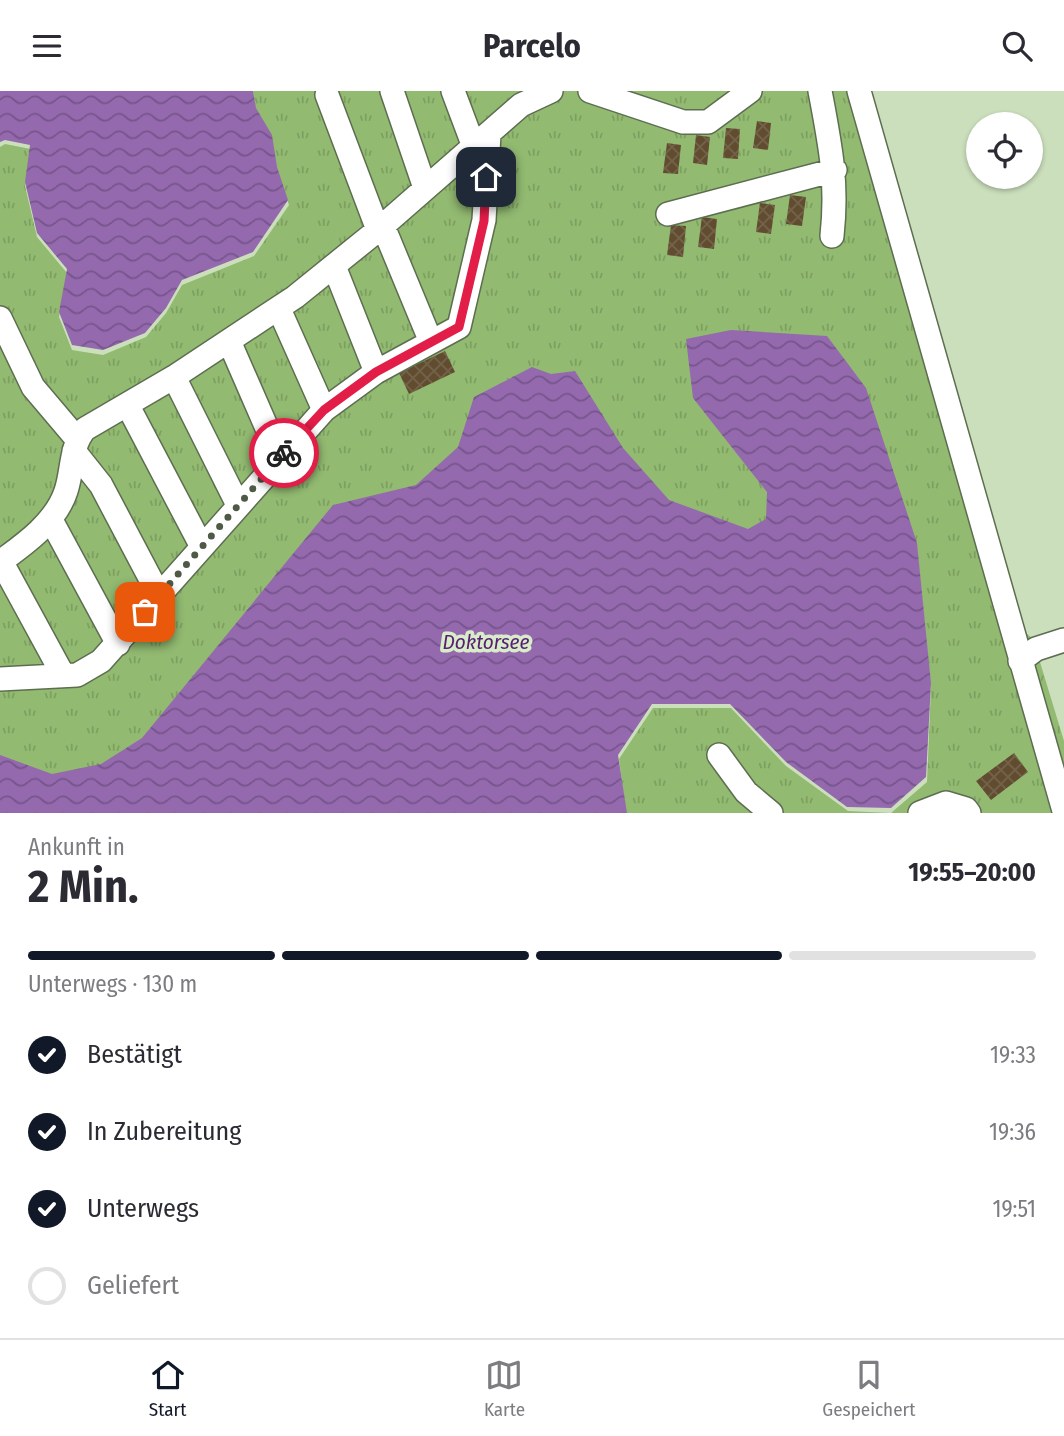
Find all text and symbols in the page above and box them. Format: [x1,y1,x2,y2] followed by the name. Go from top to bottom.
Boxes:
[28,27,66,65] icon: menu
[483,27,581,65] text: Parcelo
[998,27,1036,65] icon: search
[966,112,1043,189] map controls
[966,112,1043,189] button: locate
[456,147,516,207] pin
[467,158,505,196] icon: home
[249,418,319,488] courier
[265,434,303,472] icon: bike
[115,582,175,642] pin
[126,593,164,631] icon: bag
[443,629,529,655] water label: Doktorsee
[28,833,125,861] text: Ankunft in
[908,857,1036,888] text: 19:55–20:00
[28,859,139,914] text: 2 Min.
[28,970,197,998] text: Unterwegs · 130 m
[28,1036,66,1074] icon: check
[87,1039,182,1070] text: Bestätigt
[990,1041,1036,1069] text: 19:33
[28,1113,66,1151] icon: check
[87,1116,241,1147] text: In Zubereitung
[989,1118,1036,1146] text: 19:36
[28,1190,66,1228] icon: check
[87,1193,199,1224] text: Unterwegs
[992,1195,1036,1223] text: 19:51
[87,1270,179,1301] text: Geliefert
[149,1356,187,1421] tab: Start
[484,1356,525,1421] tab: Karte
[822,1356,915,1421] tab: Gespeichert

